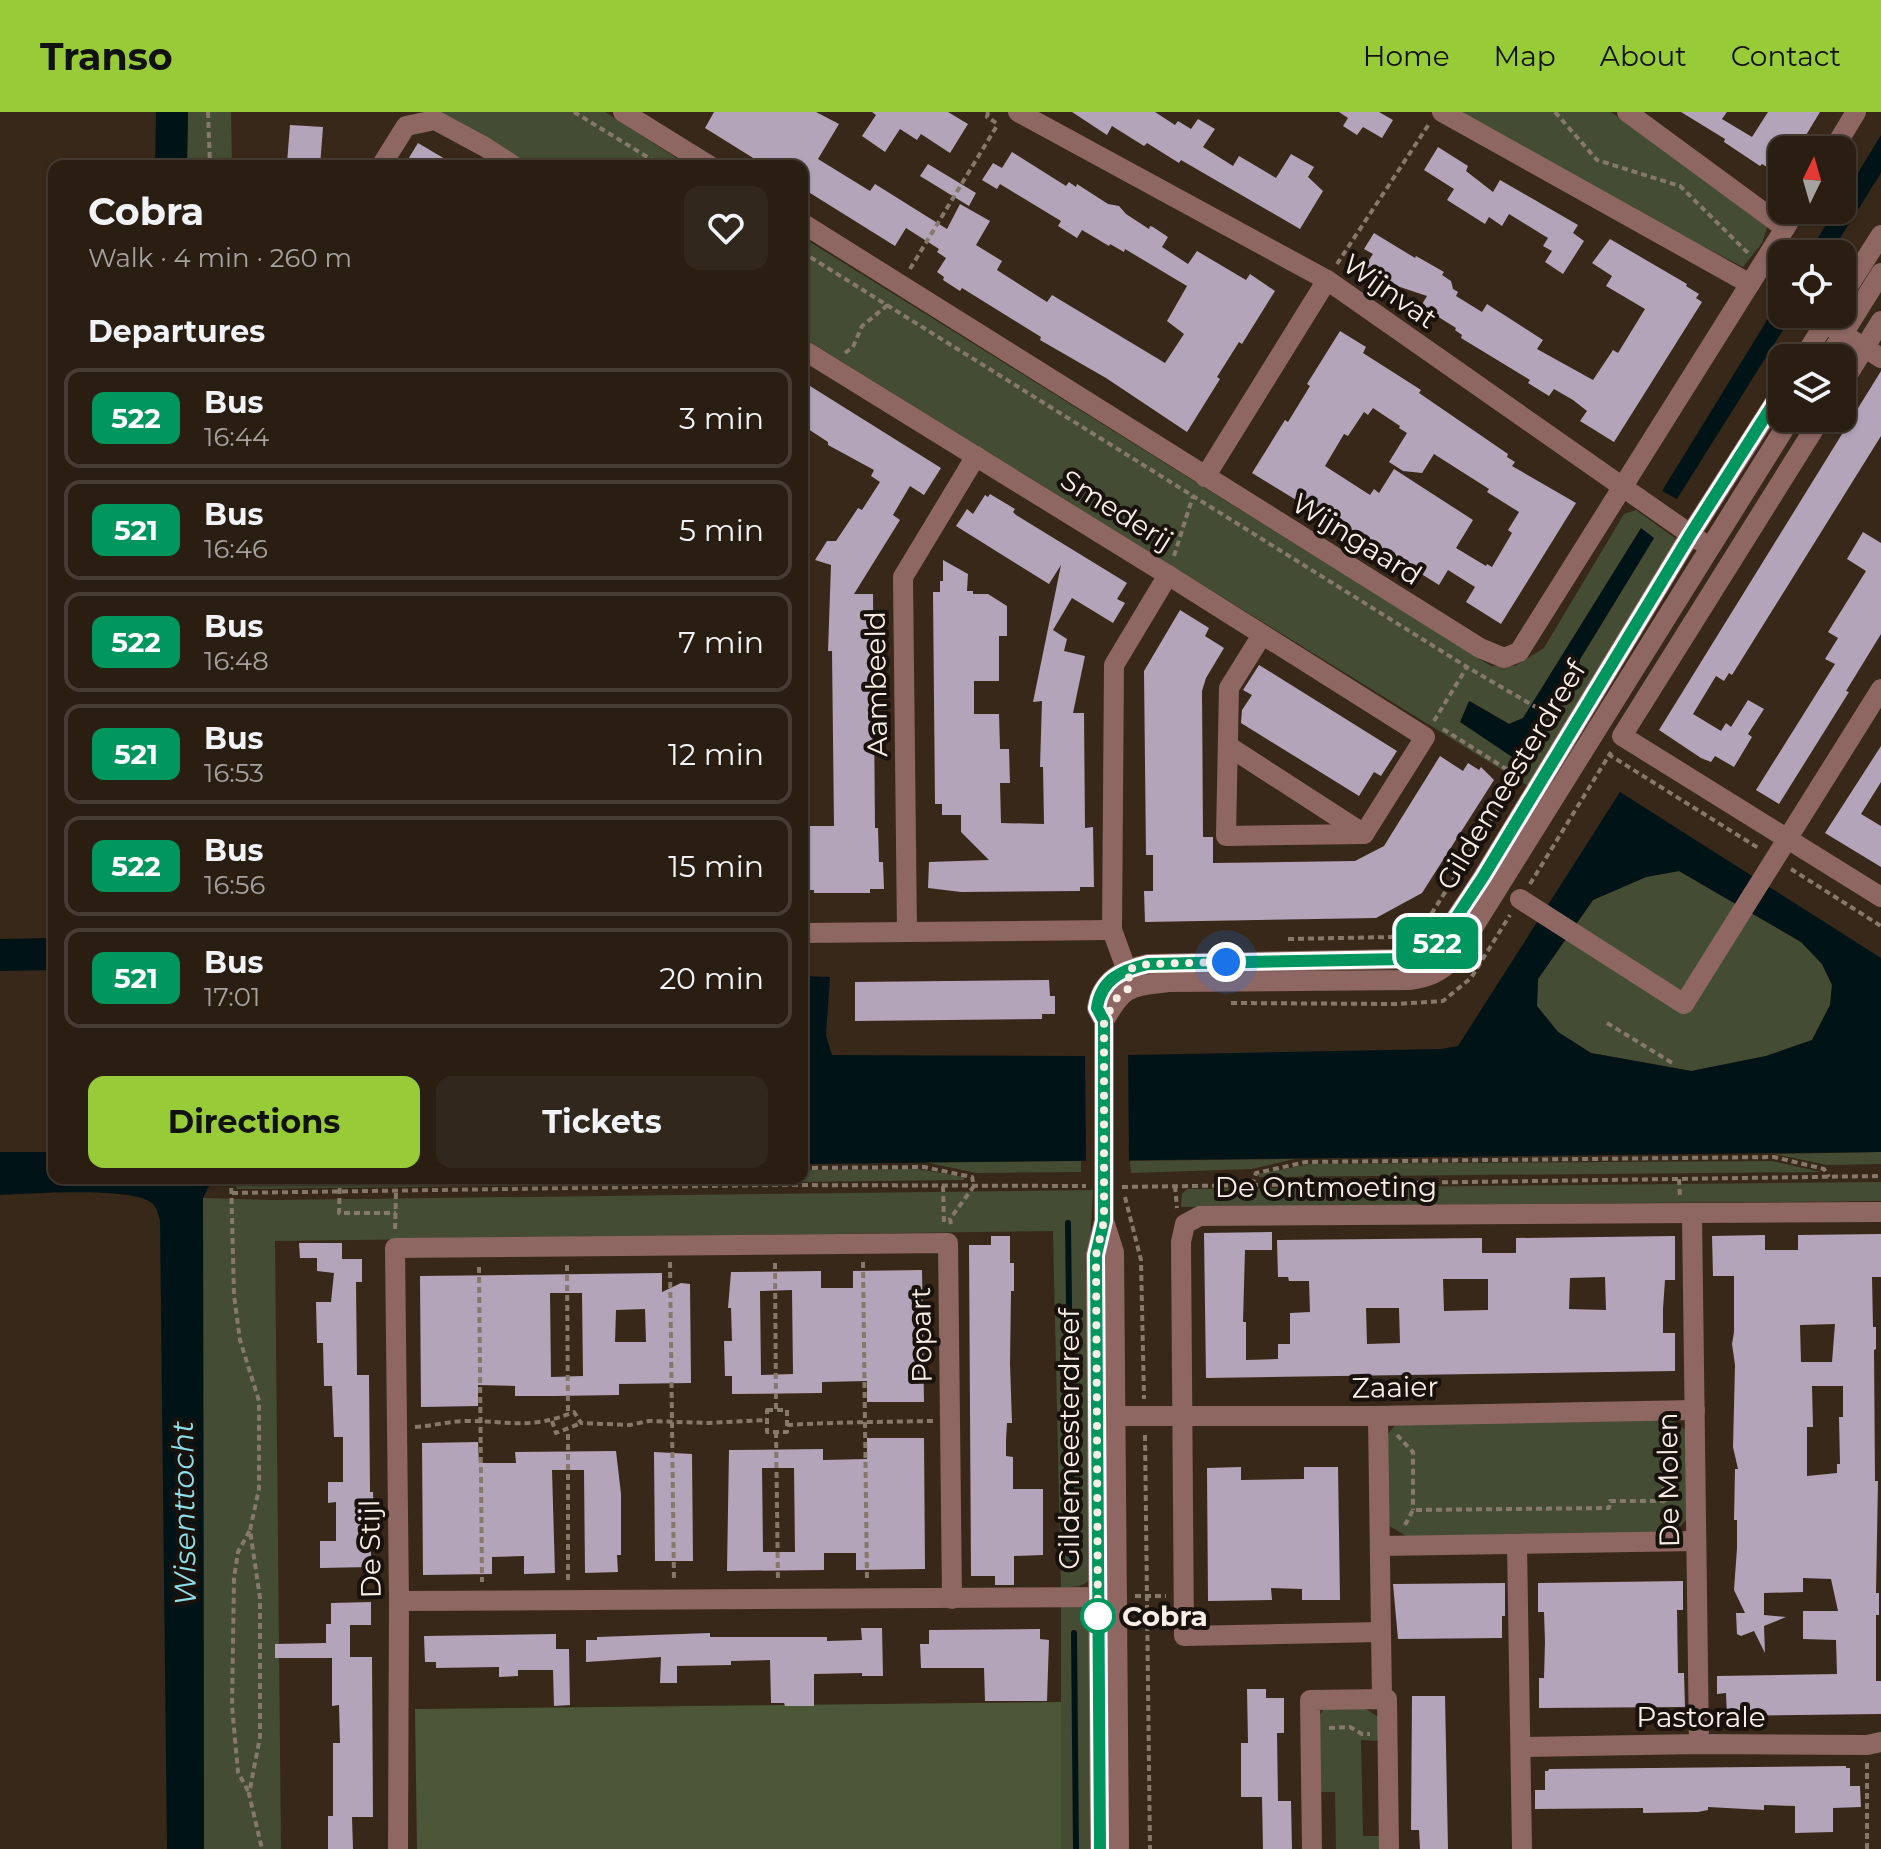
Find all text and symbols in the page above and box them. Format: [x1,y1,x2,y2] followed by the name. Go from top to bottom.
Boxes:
[40,33,173,80] text: Transo
[1363,39,1450,73] text: Home
[1494,39,1556,73] text: Map
[1600,39,1687,73] text: About
[1731,39,1841,73] text: Contact
[1768,136,1856,224] north arrow
[1768,136,1856,432] map controls
[684,186,768,270] button: heart
[88,188,204,235] text: Cobra
[1768,240,1856,328] button: locate
[88,242,352,274] text: Walk · 4 min · 260 m
[1336,246,1444,336] street label: Wijnvat
[88,313,265,350] text: Departures
[1768,344,1856,432] button: layers
[204,384,264,421] text: Bus
[679,400,764,437] text: 3 min
[111,401,161,435] text: 522
[204,421,269,453] text: 16:44
[1055,462,1179,558] street label: Smederij
[1286,486,1428,592] street label: Wijngaard
[204,496,264,533] text: Bus
[679,512,764,549] text: 5 min
[114,513,158,547] text: 521
[204,533,268,565] text: 16:46
[204,608,264,645] text: Bus
[858,611,894,757] street label: Aambeeld
[678,624,764,661] text: 7 min
[111,625,161,659] text: 522
[204,645,269,677] text: 16:48
[1429,653,1594,896] street label: Gildemeesterdreef
[204,720,264,757] text: Bus
[668,736,764,773] text: 12 min
[114,737,158,771] text: 521
[204,757,264,789] text: 16:53
[204,832,264,869] text: Bus
[668,848,764,885] text: 15 min
[111,849,161,883] text: 522
[204,869,265,901] text: 16:56
[1391,917,1483,969] line badge: 522
[1412,926,1462,960] text: 522
[1206,942,1246,982] your location
[204,944,264,981] text: Bus
[659,960,764,997] text: 20 min
[114,961,158,995] text: 521
[204,981,260,1013] text: 17:01
[88,1076,420,1168] button: Directions
[436,1076,768,1168] button: Tickets
[1215,1170,1437,1204] street label: De Ontmoeting
[903,1287,939,1383] street label: Popart
[1052,1307,1086,1570] street label: Gildemeesterdreef
[1351,1369,1439,1405] street label: Zaaier
[1650,1412,1686,1548] street label: De Molen
[164,1420,204,1606] water label: Wisenttocht
[352,1499,388,1599] street label: De Stijl
[1081,1599,1115,1633] marker: Cobra
[1122,1599,1208,1633] place label: Cobra
[1636,1700,1766,1734] street label: Pastorale

